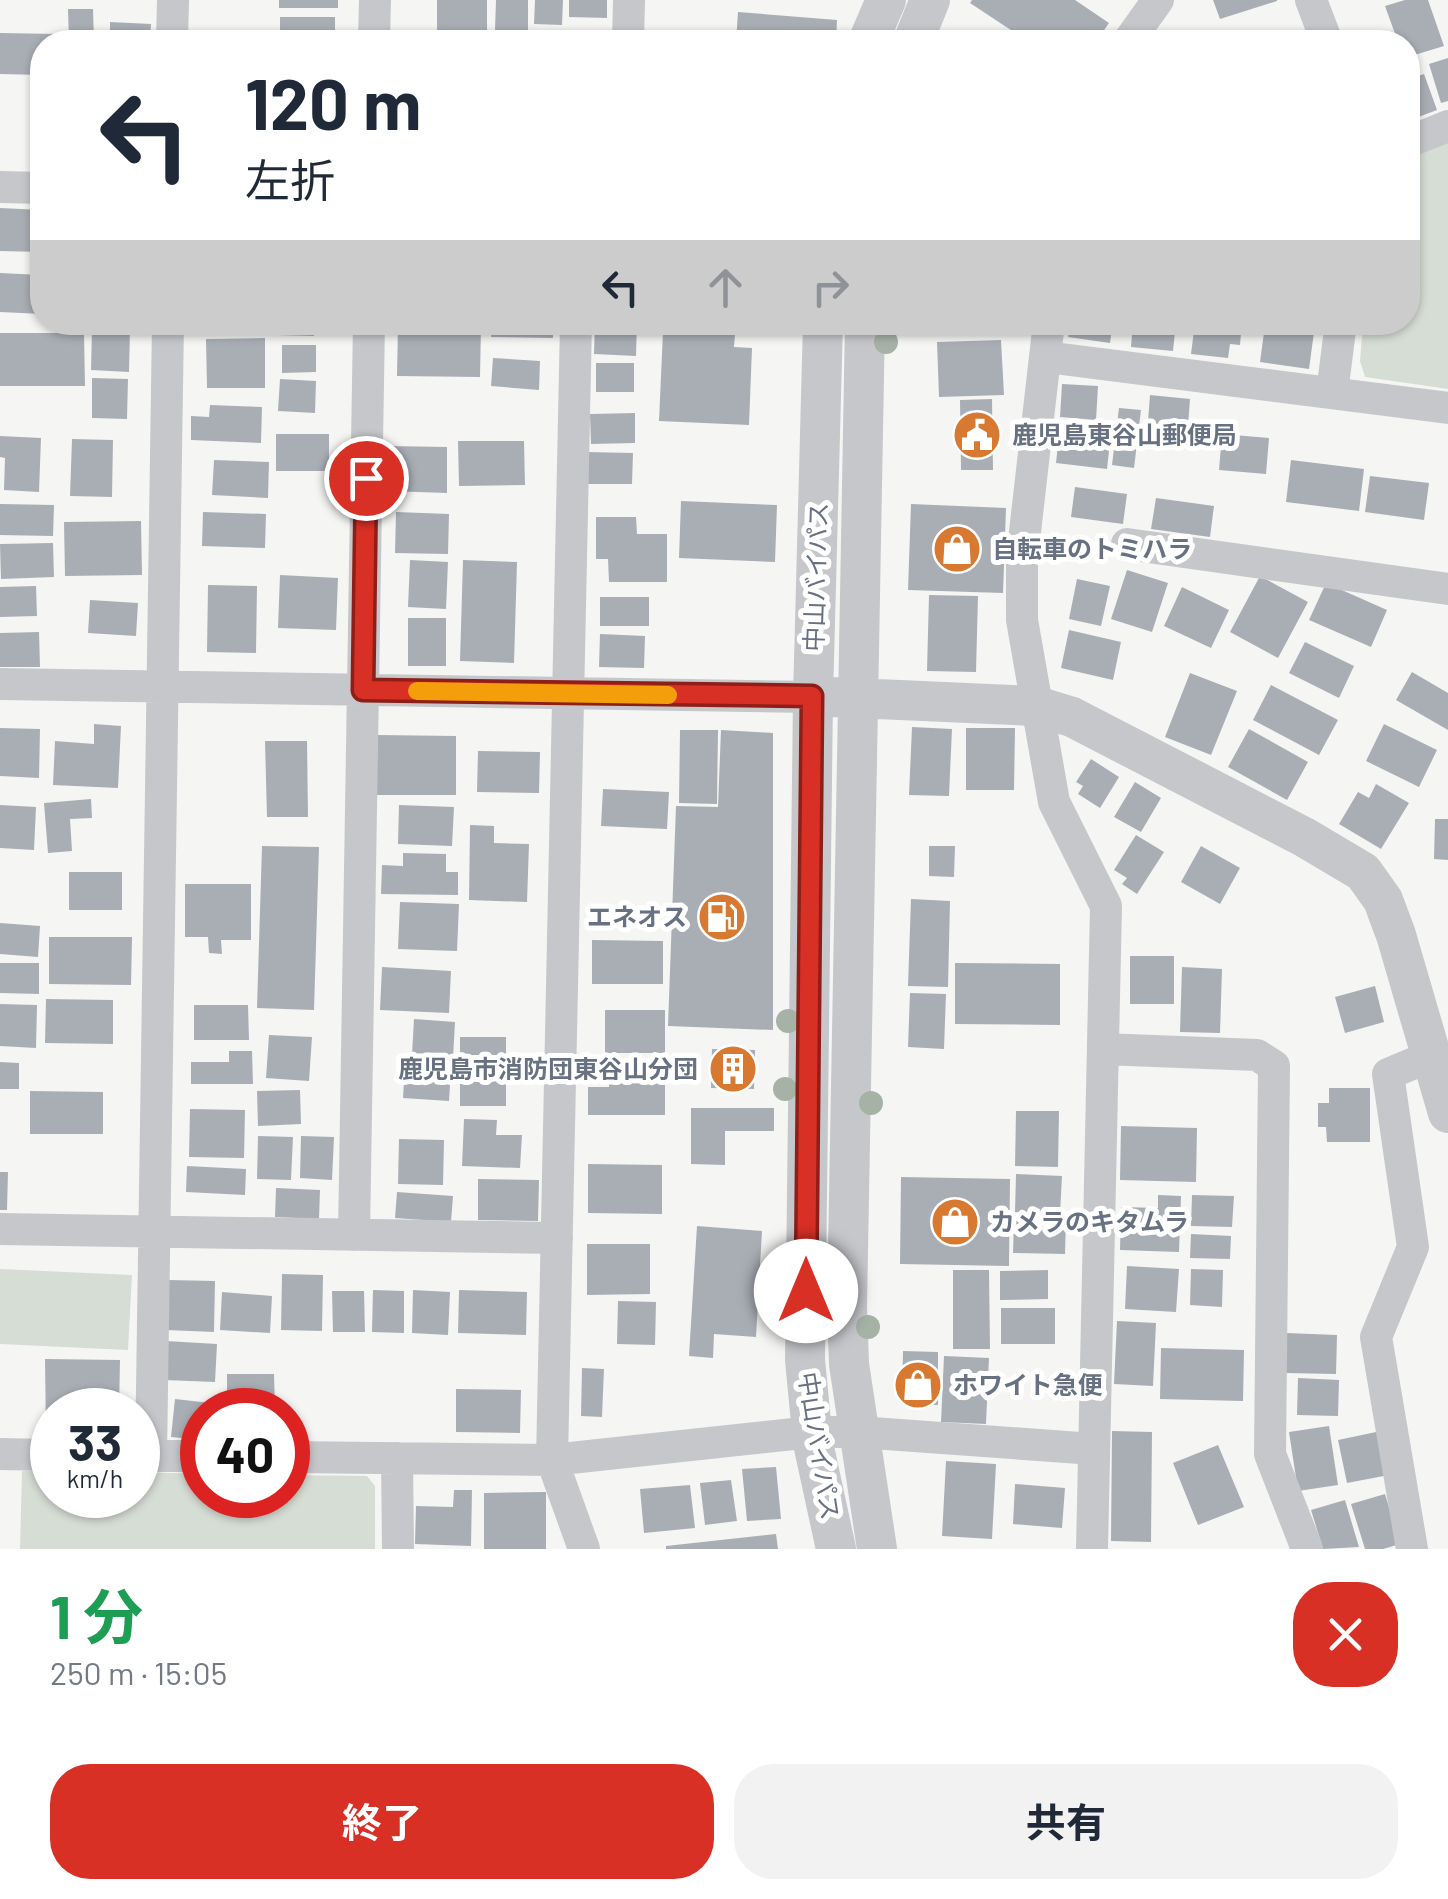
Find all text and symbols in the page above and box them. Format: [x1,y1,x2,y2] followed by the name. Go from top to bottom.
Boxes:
[245,60,421,144] text: 120 m
[80,70,210,200] icon: left
[245,152,335,206] text: 左折
[593,260,648,315] icon: left
[698,260,753,315] icon: ahead
[803,260,858,315] icon: right
[951,409,1003,461] public building icon: 鹿児島東谷山郵便局
[1012,419,1237,449] place label: 鹿児島東谷山郵便局
[324,436,409,521] pin
[339,451,394,506] icon: arrive
[797,502,833,652] street label: 中山バイパス
[931,523,983,575] shop icon: 自転車のトミハラ
[992,533,1192,563] place label: 自転車のトミハラ
[696,891,748,943] fuel station icon: エネオス
[587,901,687,931] place label: エネオス
[707,1043,759,1095] building icon: 鹿児島市消防団東谷山分団
[398,1053,698,1083] place label: 鹿児島市消防団東谷山分団
[929,1196,981,1248] shop icon: カメラのキタムラ
[990,1206,1189,1236] place label: カメラのキタムラ
[754,1239,858,1343] position arrow
[892,1359,944,1411] shop icon: ホワイト急便
[953,1369,1103,1399] place label: ホワイト急便
[793,1370,846,1522] street label: 中山バイパス
[180,1388,310,1518] speed limit sign: 40
[68,1411,122,1471] text: 33
[67,1463,123,1493] text: km/h
[50,1579,143,1651] text: 1 分
[1293,1582,1398,1687] button: close
[50,1653,227,1691] text: 250 m · 15:05
[50,1764,714,1879] button: 終了
[734,1764,1398,1879] button: 共有

